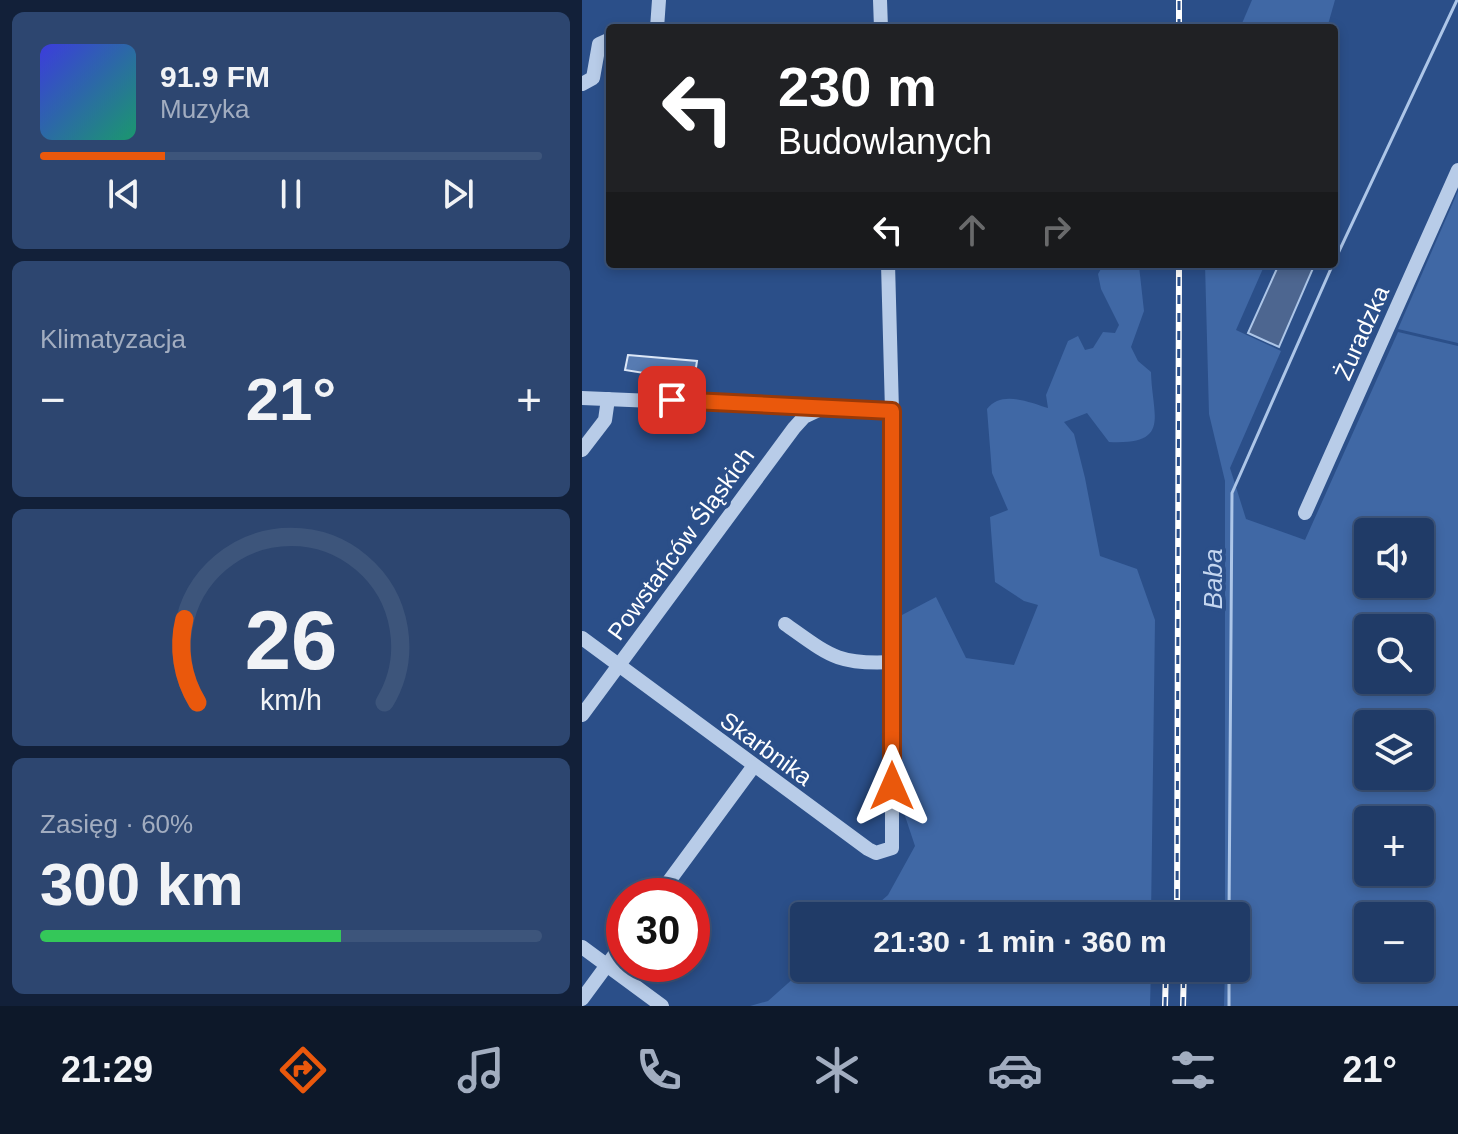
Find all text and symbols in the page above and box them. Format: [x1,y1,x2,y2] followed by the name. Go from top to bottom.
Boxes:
[778,55,937,118] text: 230 m
[646,56,750,160] icon: left
[160,60,270,93] text: 91.9 FM
[160,94,250,124] text: Muzyka
[778,121,992,162] text: Budowlanych
[102,172,146,216] icon: previous
[269,172,313,216] icon: pause
[436,172,480,216] icon: next
[866,208,910,252] icon: left
[950,208,994,252] icon: ahead
[1034,208,1078,252] icon: right
[1329,281,1394,384] street label: Żuradzka
[40,324,186,354] text: Klimatyzacja
[246,366,336,433] text: 21°
[638,366,706,434] pin
[40,375,66,424] text: −
[516,375,542,424] text: +
[650,378,694,422] icon: arrive
[602,442,759,645] street label: Powstańców Śląskich
[1354,518,1434,982] map controls
[1354,518,1434,598] button: sound
[1198,549,1228,609] water label: Baba
[245,594,337,687] text: 26
[1354,614,1434,694] button: search
[260,684,322,716] text: km/h
[715,706,818,791] street label: Skarbnika
[1354,710,1434,790] button: layers
[850,744,934,828] position arrow
[1354,806,1434,886] button: +
[40,809,193,839] text: Zasięg · 60%
[40,851,244,918] text: 300 km
[606,878,710,982] speed limit sign: 30
[1354,902,1434,982] button: −
[873,925,1167,958] text: 21:30 · 1 min · 360 m
[275,1042,331,1098] icon: directions
[453,1042,509,1098] icon: music
[631,1042,687,1098] icon: phone
[809,1042,865,1098] icon: climate
[987,1042,1043,1098] icon: car
[1165,1042,1221,1098] icon: filters
[61,1049,153,1090] text: 21:29
[1342,1049,1397,1090] text: 21°

